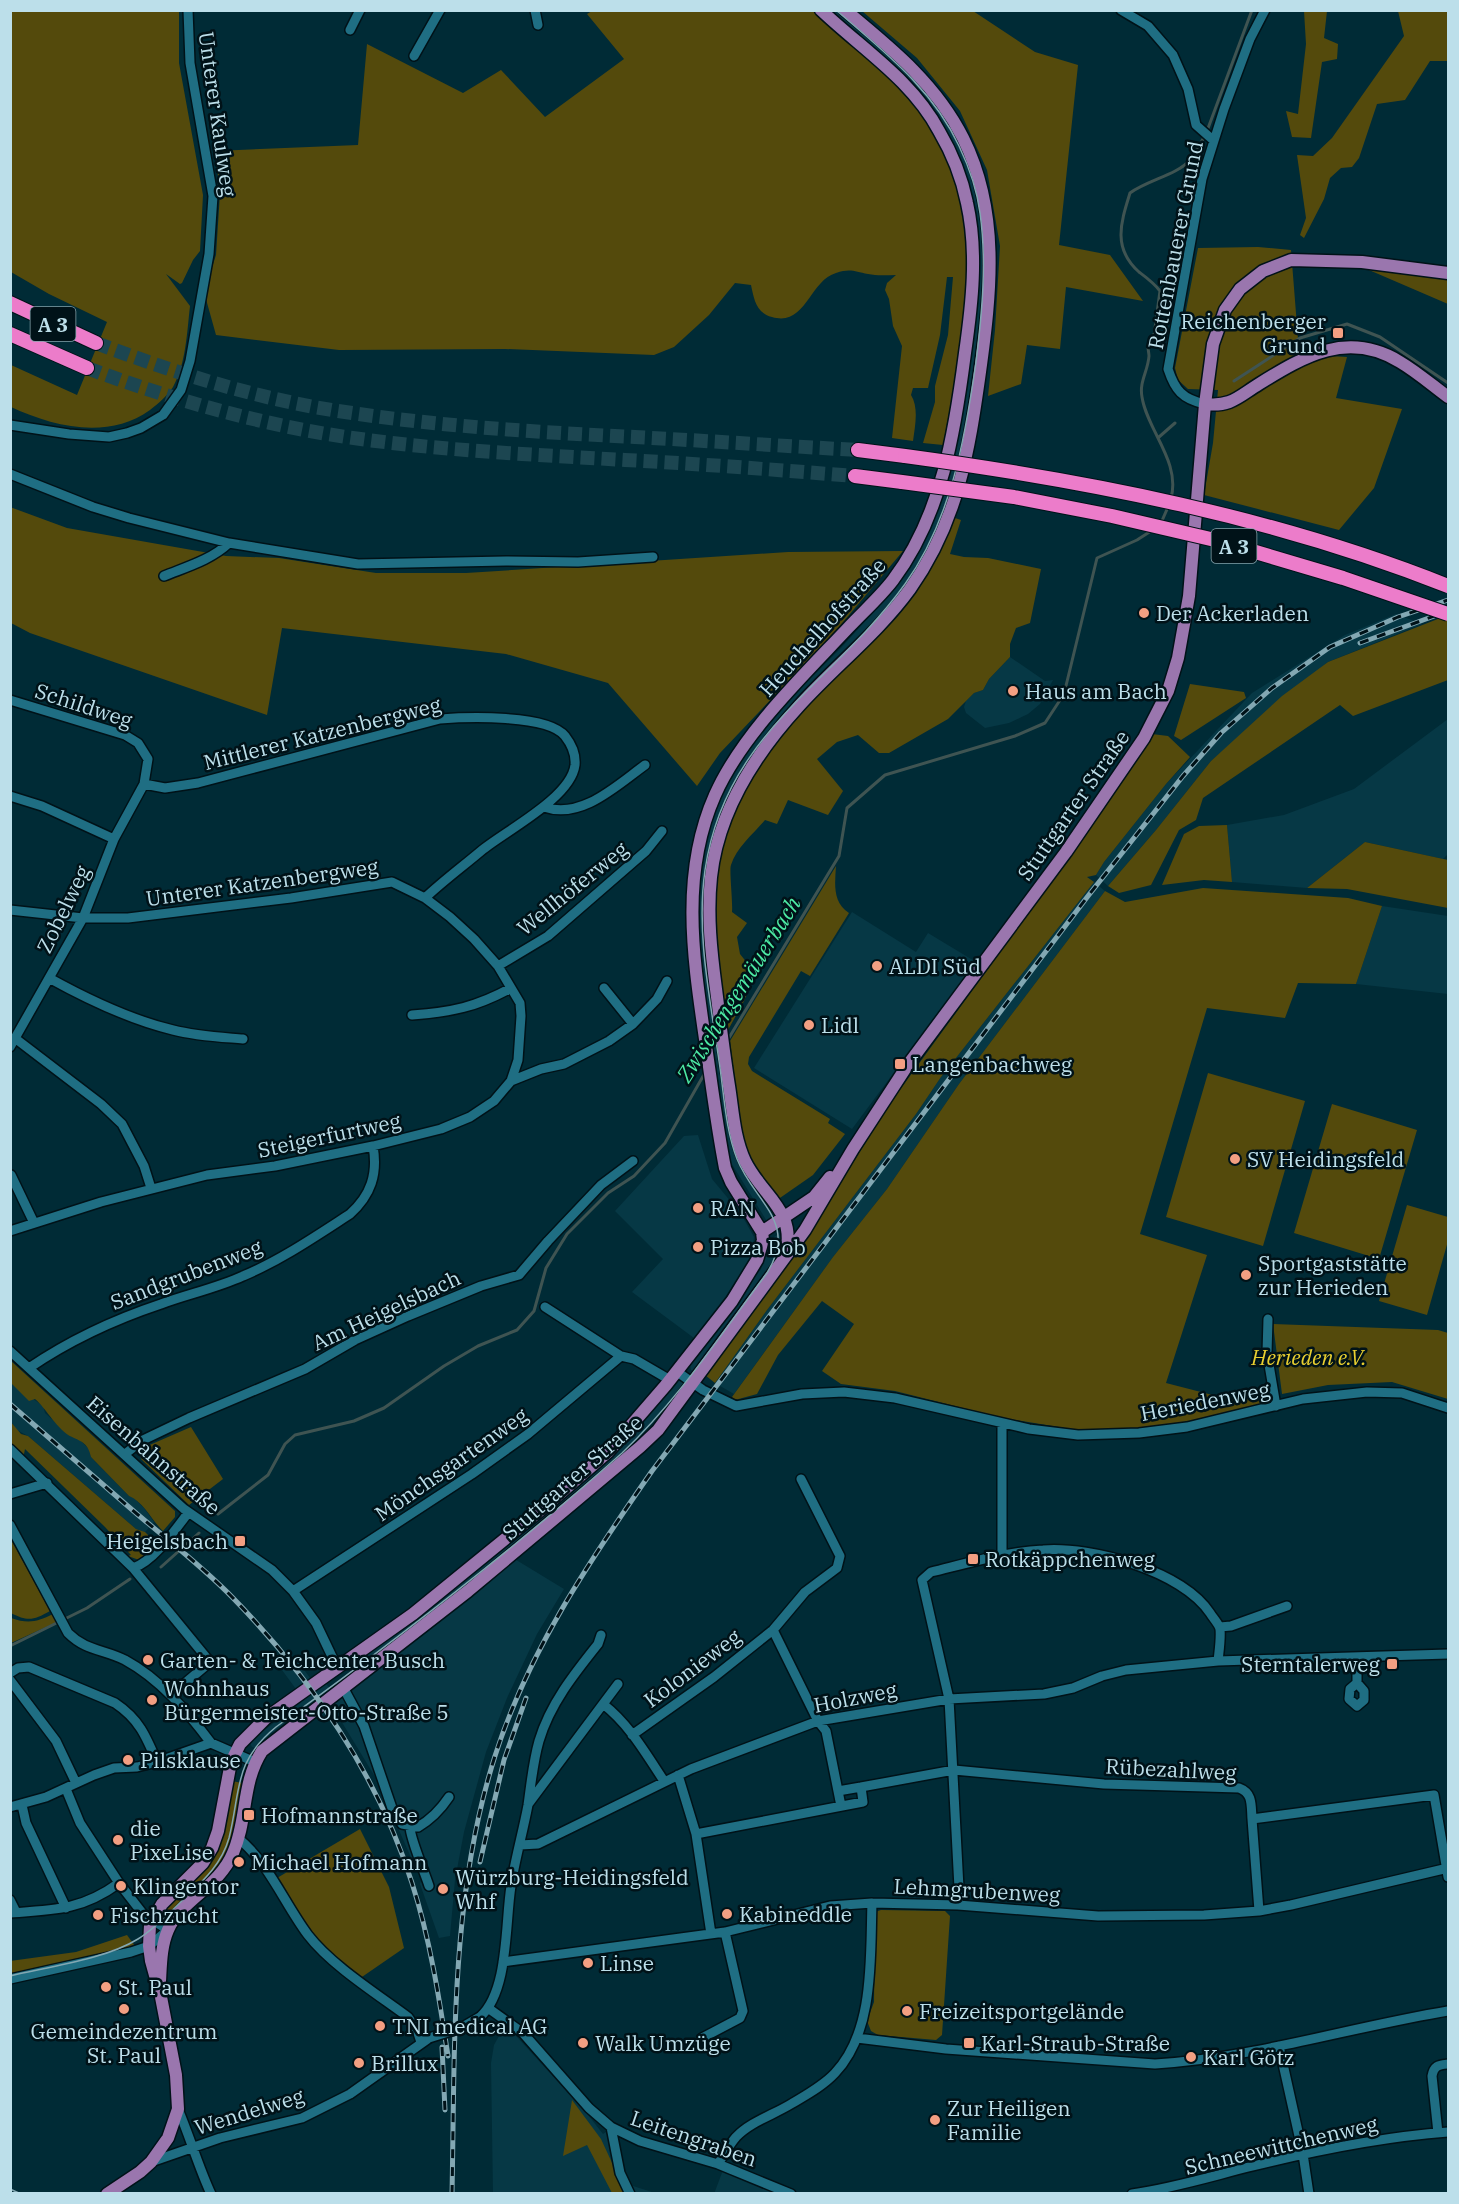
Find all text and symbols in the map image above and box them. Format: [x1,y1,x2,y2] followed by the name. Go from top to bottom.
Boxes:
[193,30,244,199] street label: Unterer Kaulweg
[1141,138,1209,352] street label: Rottenbauerer Grund
[31,307,76,341] road number: A 3
[1181,307,1327,359] place label: Reichenberger Grund
[1331,326,1345,340] marker: Reichenberger Grund
[1212,529,1256,563] road number: A 3
[752,552,892,702] street label: Heuchelhofstraße
[1156,599,1309,627] place label: Der Ackerladen
[1137,606,1151,620] marker: Der Ackerladen
[32,676,137,734] street label: Schildweg
[1025,677,1167,705] place label: Haus am Bach
[1006,684,1020,698] marker: Haus am Bach
[200,690,444,776] street label: Mittlerer Katzenbergweg
[1011,724,1135,886] street label: Stuttgarter Straße
[511,834,634,941] street label: Wellhöferweg
[144,852,381,912] street label: Unterer Katzenbergweg
[30,860,97,958] street label: Zobelweg
[669,891,807,1088] water label: Zwischengemäuerbach
[889,952,981,980] place label: ALDI Süd
[870,959,884,973] marker: ALDI Süd
[821,1011,859,1039] place label: Lidl
[802,1018,816,1032] marker: Lidl
[912,1050,1073,1078] place label: Langenbachweg
[893,1057,907,1071] marker: Langenbachweg
[255,1106,404,1164] street label: Steigerfurtweg
[1247,1145,1404,1173] place label: SV Heidingsfeld
[1228,1152,1242,1166] marker: SV Heidingsfeld
[710,1194,755,1222] place label: RAN
[691,1201,705,1215] marker: RAN
[106,1232,266,1316] street label: Sandgrubenweg
[710,1233,806,1261] place label: Pizza Bob
[691,1240,705,1254] marker: Pizza Bob
[1258,1249,1407,1301] place label: Sportgaststätte zur Herieden
[307,1263,465,1357] street label: Am Heigelsbach
[1239,1268,1253,1282] marker: Sportgaststätte zur Herieden
[1250,1343,1367,1371] park label: Herieden e.V.
[1138,1375,1273,1427] street label: Heriedenweg
[81,1389,227,1521] street label: Eisenbahnstraße
[369,1400,533,1527] street label: Mönchsgartenweg
[496,1408,648,1546] street label: Stuttgarter Straße
[106,1527,228,1555] place label: Heigelsbach
[233,1534,247,1548] marker: Heigelsbach
[985,1545,1156,1573] place label: Rotkäppchenweg
[966,1552,980,1566] marker: Rotkäppchenweg
[638,1622,747,1714] street label: Kolonieweg
[160,1646,445,1674] place label: Garten- & Teichcenter Busch
[1241,1650,1381,1678] place label: Sterntalerweg
[141,1653,155,1667] marker: Garten- & Teichcenter Busch
[1385,1657,1399,1671] marker: Sterntalerweg
[164,1674,449,1726] place label: Wohnhaus Bürgermeister-Otto-Straße 5
[811,1675,900,1719] street label: Holzweg
[145,1693,159,1707] marker: Wohnhaus Bürgermeister-Otto-Straße 5
[140,1746,241,1774] place label: Pilsklause
[1105,1752,1238,1786] street label: Rübezahlweg
[121,1753,135,1767] marker: Pilsklause
[261,1801,418,1829] place label: Hofmannstraße
[242,1808,256,1822] marker: Hofmannstraße
[130,1814,213,1866] place label: die PixeLise
[111,1833,125,1847] marker: die PixeLise
[251,1848,428,1876] place label: Michael Hofmann
[232,1855,246,1869] marker: Michael Hofmann
[455,1863,689,1915] place label: Würzburg-Heidingsfeld Whf
[133,1872,239,1900] place label: Klingentor
[893,1872,1062,1908] street label: Lehmgrubenweg
[114,1879,128,1893] marker: Klingentor
[436,1882,450,1896] marker: Würzburg-Heidingsfeld Whf
[739,1900,852,1928] place label: Kabineddle
[110,1901,218,1929] place label: Fischzucht
[720,1907,734,1921] marker: Kabineddle
[91,1908,105,1922] marker: Fischzucht
[600,1949,654,1977] place label: Linse
[581,1956,595,1970] marker: Linse
[118,1973,192,2001] place label: St. Paul
[99,1980,113,1994] marker: St. Paul
[919,1997,1124,2025] place label: Freizeitsportgelände
[117,2002,131,2016] marker: Gemeindezentrum St. Paul
[900,2004,914,2018] marker: Freizeitsportgelände
[392,2012,547,2040] place label: TNI medical AG
[31,2017,217,2069] place label: Gemeindezentrum St. Paul
[373,2019,387,2033] marker: TNI medical AG
[595,2029,731,2057] place label: Walk Umzüge
[981,2029,1170,2057] place label: Karl-Straub-Straße
[576,2036,590,2050] marker: Walk Umzüge
[962,2036,976,2050] marker: Karl-Straub-Straße
[1203,2043,1295,2071] place label: Karl Götz
[371,2049,439,2077] place label: Brillux
[1184,2050,1198,2064] marker: Karl Götz
[352,2056,366,2070] marker: Brillux
[191,2081,308,2141] street label: Wendelweg
[947,2094,1071,2146] place label: Zur Heiligen Familie
[627,2103,761,2173] street label: Leitengraben
[1182,2109,1381,2181] street label: Schneewittchenweg
[928,2113,942,2127] marker: Zur Heiligen Familie

